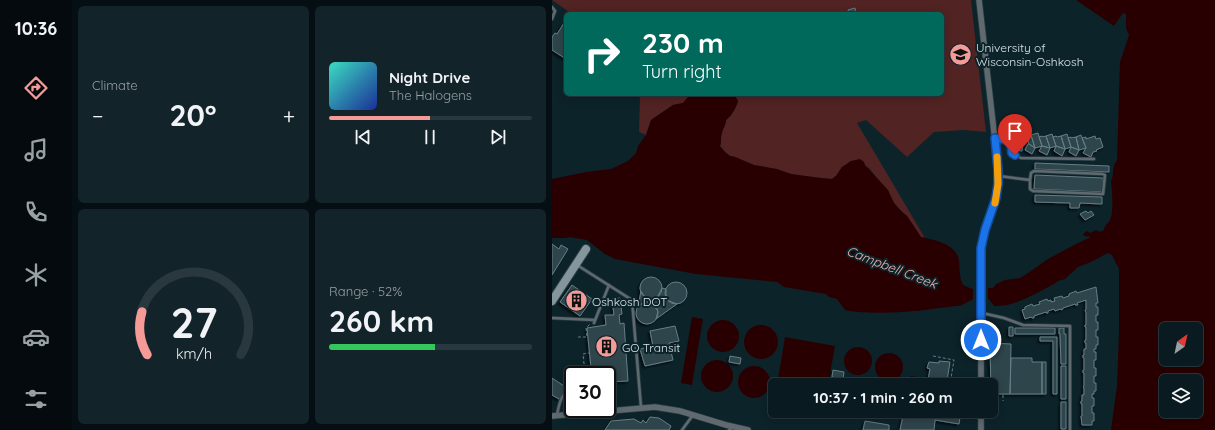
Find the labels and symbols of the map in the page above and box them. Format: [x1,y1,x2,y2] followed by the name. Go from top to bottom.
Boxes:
[976,40,1084,69] place label: University of Wisconsin-Oshkosh
[947,41,973,67] school or university icon: University of Wisconsin-Oshkosh
[998,114,1032,155] pin
[844,242,941,292] water label: Campbell Creek
[563,288,589,314] building icon: Oshkosh DOT
[592,294,668,309] place label: Oshkosh DOT
[960,319,1002,361] position arrow
[1159,322,1203,366] north arrow
[594,334,620,360] building icon: GO Transit
[622,340,680,355] place label: GO Transit
[564,366,616,418] speed limit sign: 30

